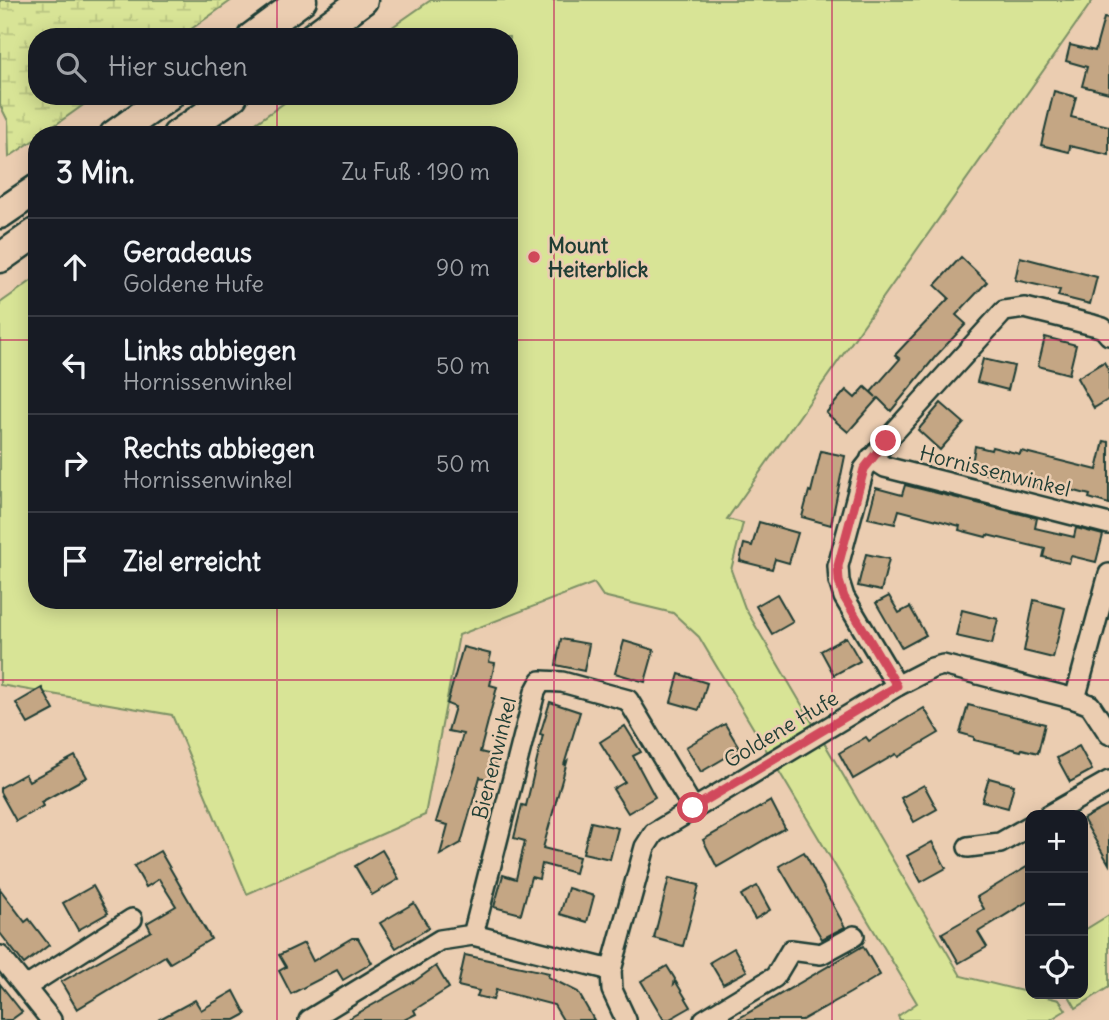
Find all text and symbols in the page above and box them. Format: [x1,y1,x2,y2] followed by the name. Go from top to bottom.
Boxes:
[28,28,518,105] search box
[52,48,90,86] icon: search
[108,50,248,83] text: Hier suchen
[56,153,135,191] text: 3 Min.
[341,157,490,186] text: Zu Fuß · 190 m
[548,232,648,283] place label: Mount Heiterblick
[123,236,252,269] text: Geradeaus
[56,248,94,286] icon: ahead
[526,249,542,265] marker: Mount Heiterblick
[436,253,490,282] text: 90 m
[123,269,264,298] text: Goldene Hufe
[123,334,296,367] text: Links abbiegen
[56,346,94,384] icon: left
[436,351,490,380] text: 50 m
[123,367,292,396] text: Hornissenwinkel
[870,425,901,456] route end
[123,432,315,465] text: Rechts abbiegen
[917,439,1073,503] street label: Hornissenwinkel
[56,444,94,482] icon: right
[436,449,490,478] text: 50 m
[123,465,292,494] text: Hornissenwinkel
[56,542,94,580] icon: arrive
[123,545,261,578] text: Ziel erreicht
[719,684,843,774] street label: Goldene Hufe
[466,694,522,822] street label: Bienenwinkel
[677,792,708,823] route start
[1025,810,1088,999] map controls
[1025,810,1088,873] button: +
[1025,873,1088,936] button: −
[1025,936,1088,999] button: locate

